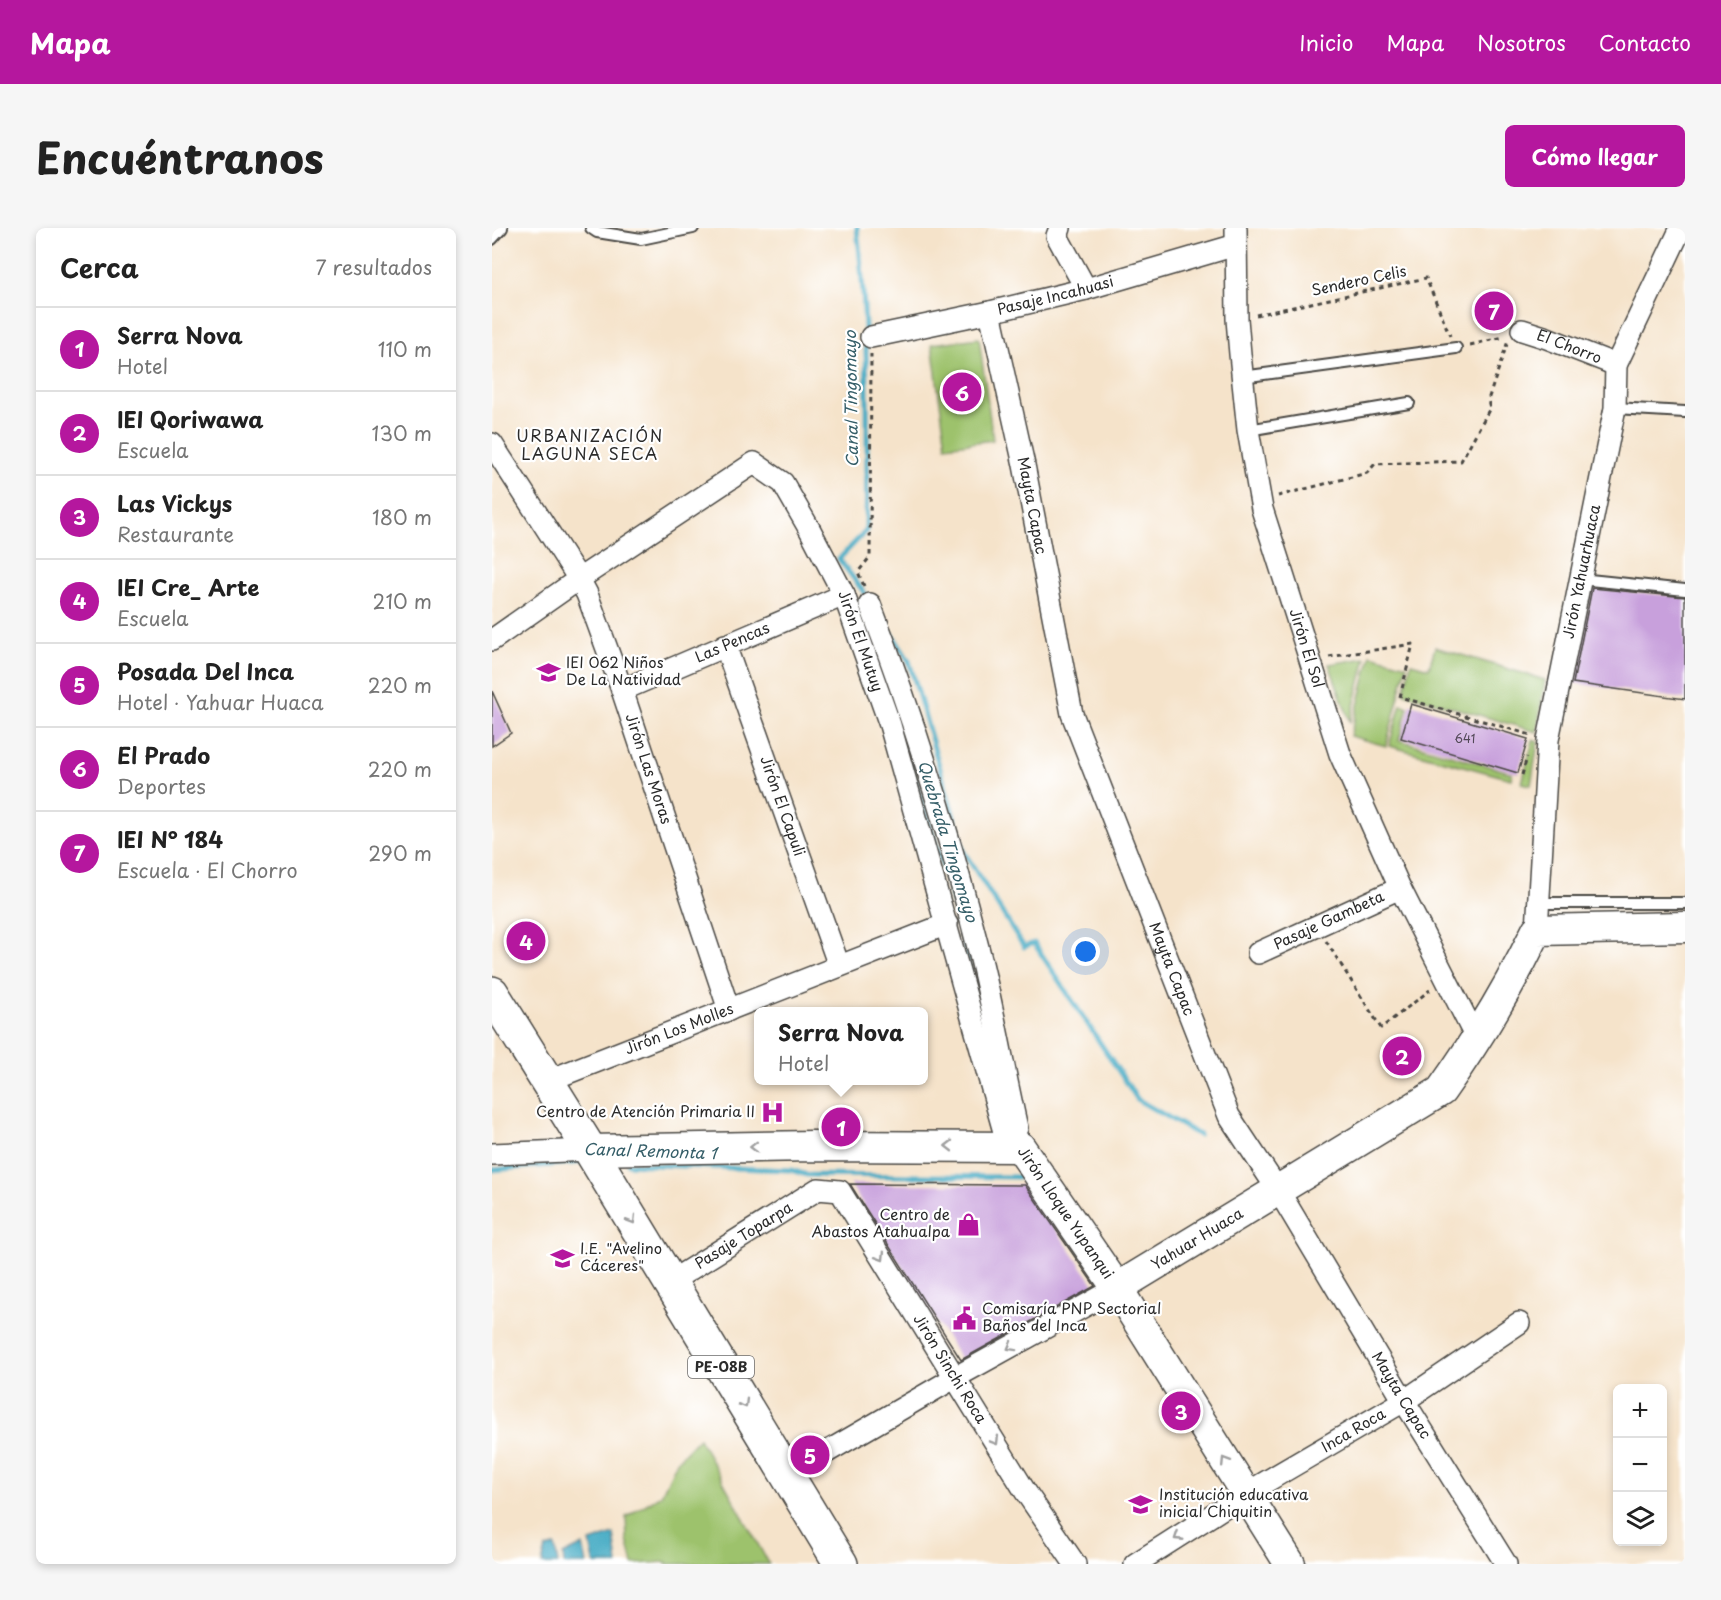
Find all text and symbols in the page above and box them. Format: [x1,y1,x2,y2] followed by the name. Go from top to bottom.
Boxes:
[30,21,111,64] text: Mapa
[1299,26,1353,58] text: Inicio
[1386,26,1444,58] text: Mapa
[1477,26,1566,58] text: Nosotros
[1599,26,1691,58] text: Contacto
[36,125,324,188] text: Encuéntranos
[1505,125,1685,187] button: Cómo llegar
[60,248,139,287] text: Cerca
[316,252,432,282] text: 7 resultados
[1309,258,1408,301] street label: Sendero Celis
[995,269,1116,320] street label: Pasaje Incahuasi
[1474,288,1514,334] pin: 7
[117,318,243,351] text: Serra Nova
[1534,322,1606,368] street label: El Chorro
[837,329,863,468] water label: Canal Tingomayo
[75,334,84,364] text: 1
[378,334,432,364] text: 110 m
[117,351,168,381] text: Hotel
[942,370,982,414] pin: 6
[117,402,263,435] text: IEI Qoriwawa
[72,418,87,448] text: 2
[372,418,432,448] text: 130 m
[516,423,664,465] district label: URBANIZACIÓN LAGUNA SECA
[117,435,189,465] text: Escuela
[1012,454,1054,556] street label: Mayta Capac
[117,486,232,519] text: Las Vickys
[73,502,86,532] text: 3
[372,502,432,532] text: 180 m
[1556,502,1605,641] street label: Jirón Yahuarhuaca
[117,519,234,549] text: Restaurante
[117,570,259,603] text: IEI Cre_ Arte
[833,585,890,695] street label: Jirón El Mutuy
[73,586,86,616] text: 4
[373,586,432,616] text: 210 m
[117,603,189,633] text: Escuela
[1284,605,1331,690] street label: Jirón El Sol
[691,615,773,667] street label: Las Pencas
[566,650,681,690] place label: IEI 062 Niños De La Natividad
[117,654,294,687] text: Posada Del Inca
[535,659,561,685] school or university icon: IEI 062 Niños De La Natividad
[73,670,86,700] text: 5
[368,670,432,700] text: 220 m
[117,687,324,717] text: Hotel · Yahuar Huaca
[621,710,679,827] street label: Jirón Las Moras
[1454,729,1476,747] house number: 641
[117,738,210,771] text: El Prado
[755,752,812,859] street label: Jirón El Capuli
[72,754,87,784] text: 6
[368,754,432,784] text: 220 m
[913,757,985,925] water label: Quebrada Tingomayo
[117,771,206,801] text: Deportes
[117,822,223,855] text: IEI N° 184
[74,838,85,868] text: 7
[368,838,432,868] text: 290 m
[117,855,298,885] text: Escuela · El Chorro
[1269,884,1388,955] street label: Pasaje Gambeta
[507,918,546,964] pin: 4
[1144,918,1202,1019] street label: Mayta Capac
[1071,937,1100,966] your location
[621,996,737,1059] street label: Jirón Los Molles
[754,1007,928,1085] popup
[778,1015,904,1048] text: Serra Nova
[1382,1034,1422,1078] pin: 2
[778,1048,829,1078] text: Hotel
[536,1099,755,1122] place label: Centro de Atención Primaria II
[760,1099,786,1125] hospital icon: Centro de Atención Primaria II
[822,1104,860,1150] pin: 1
[583,1136,720,1164] water label: Canal Remonta 1
[945,1140,954,1152] one-way arrow
[750,1141,759,1153] one-way arrow
[1013,1141,1120,1283] street label: Jirón Lloque Yupanqui
[690,1195,796,1274] street label: Pasaje Toparpa
[1146,1201,1247,1275] street label: Yahuar Huaca
[812,1202,951,1242] place label: Centro de Abastos Atahualpa
[955,1211,981,1237] shop icon: Centro de Abastos Atahualpa
[625,1214,636,1224] one-way arrow
[580,1236,662,1276] place label: I.E. "Avelino Cáceres"
[549,1245,575,1271] school or university icon: I.E. "Avelino Cáceres"
[874,1251,886,1261] one-way arrow
[982,1296,1161,1336] place label: Comisaría PNP Sectorial Baños del Inca
[951,1305,977,1331] public building icon: Comisaría PNP Sectorial Baños del Inca
[908,1309,994,1428] street label: Jirón Sinchi Roca
[1006,1339,1017,1351] one-way arrow
[1367,1346,1438,1443] street label: Mayta Capac
[688,1356,754,1378] road number: PE-08B
[1613,1384,1667,1546] map controls
[1613,1384,1667,1438] button: +
[1162,1388,1200,1434] pin: 3
[737,1398,749,1408] one-way arrow
[1316,1401,1390,1457] street label: Inca Roca
[790,1432,830,1478] pin: 5
[988,1435,1000,1445] one-way arrow
[1613,1438,1667,1492] button: −
[1221,1457,1232,1468] one-way arrow
[1159,1482,1309,1522] place label: Institución educativa inicial Chiquitin
[1128,1491,1154,1517] school or university icon: Institución educativa inicial Chiquitin
[1613,1492,1667,1546] button: layers
[1174,1529,1184,1541] one-way arrow

